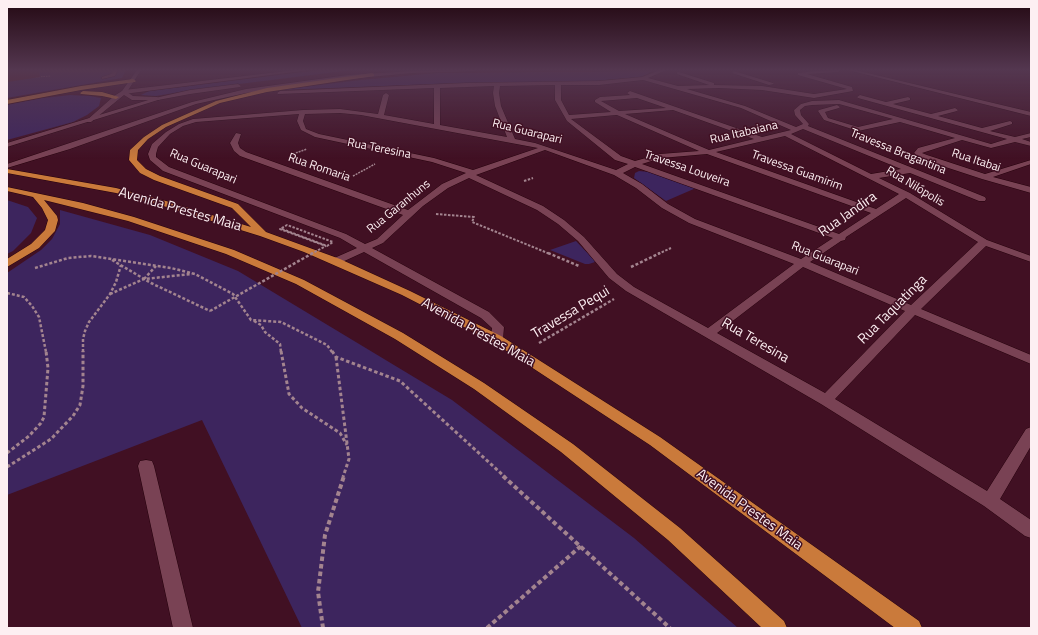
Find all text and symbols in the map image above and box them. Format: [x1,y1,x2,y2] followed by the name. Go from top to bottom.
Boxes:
[491,116,563,148] street label: Rua Guarapari
[709,118,779,148] street label: Rua Itabaiana
[848,126,948,178] street label: Travessa Bragantina
[346,136,412,162] street label: Rua Teresina
[167,146,239,188] street label: Rua Guarapari
[950,146,1002,176] street label: Rua Itabai
[642,148,732,190] street label: Travessa Louveira
[749,148,845,194] street label: Travessa Guamirim
[286,151,352,185] street label: Rua Romaria
[883,164,947,210] street label: Rua Nilópolis
[364,177,434,237] street label: Rua Garanhuns
[117,184,243,236] street label: Avenida Prestes Maia
[816,189,880,241] street label: Rua Jandira
[789,239,861,279] street label: Rua Guarapari
[855,272,931,348] street label: Rua Taquatinga
[529,283,613,343] street label: Travessa Pequi
[418,295,538,371] street label: Avenida Prestes Maia
[718,315,792,367] street label: Rua Teresina
[693,466,805,554] street label: Avenida Prestes Maia

